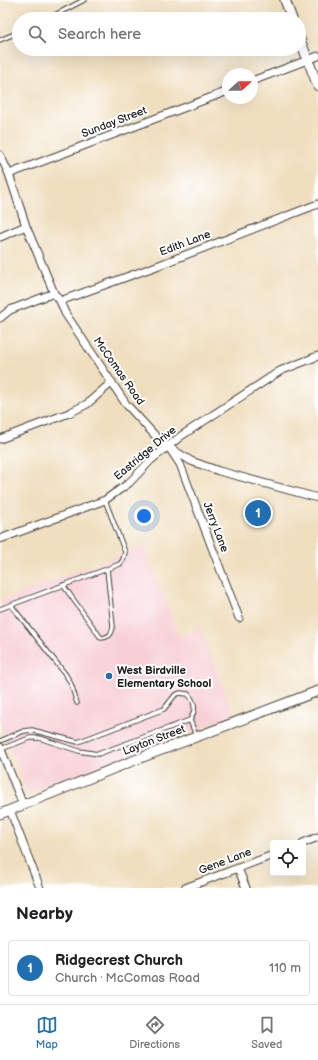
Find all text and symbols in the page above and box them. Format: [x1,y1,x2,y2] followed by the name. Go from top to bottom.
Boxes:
[12,12,306,56] search box
[26,23,48,45] icon: search
[58,25,141,44] text: Search here
[222,68,258,104] north arrow
[80,103,149,140] street label: Sunday Street
[158,227,213,259] street label: Edith Lane
[91,335,147,407] street label: McComas Road
[111,423,179,483] street label: Eastridge Drive
[245,498,271,528] pin: 1
[200,500,232,554] street label: Jerry Lane
[134,506,154,526] your location
[117,664,211,690] place label: West Birdville Elementary School
[104,671,114,681] marker: West Birdville Elementary School
[121,722,188,758] street label: Layton Street
[270,840,306,876] map controls
[270,840,306,876] button: locate
[197,845,254,877] street label: Gene Lane
[16,904,73,924] text: Nearby
[55,951,183,970] text: Ridgecrest Church
[27,960,33,976] text: 1
[269,960,301,976] text: 110 m
[55,970,200,986] text: Church · McComas Road
[36,1014,58,1051] tab: Map
[129,1014,180,1051] tab: Directions
[251,1014,282,1051] tab: Saved

